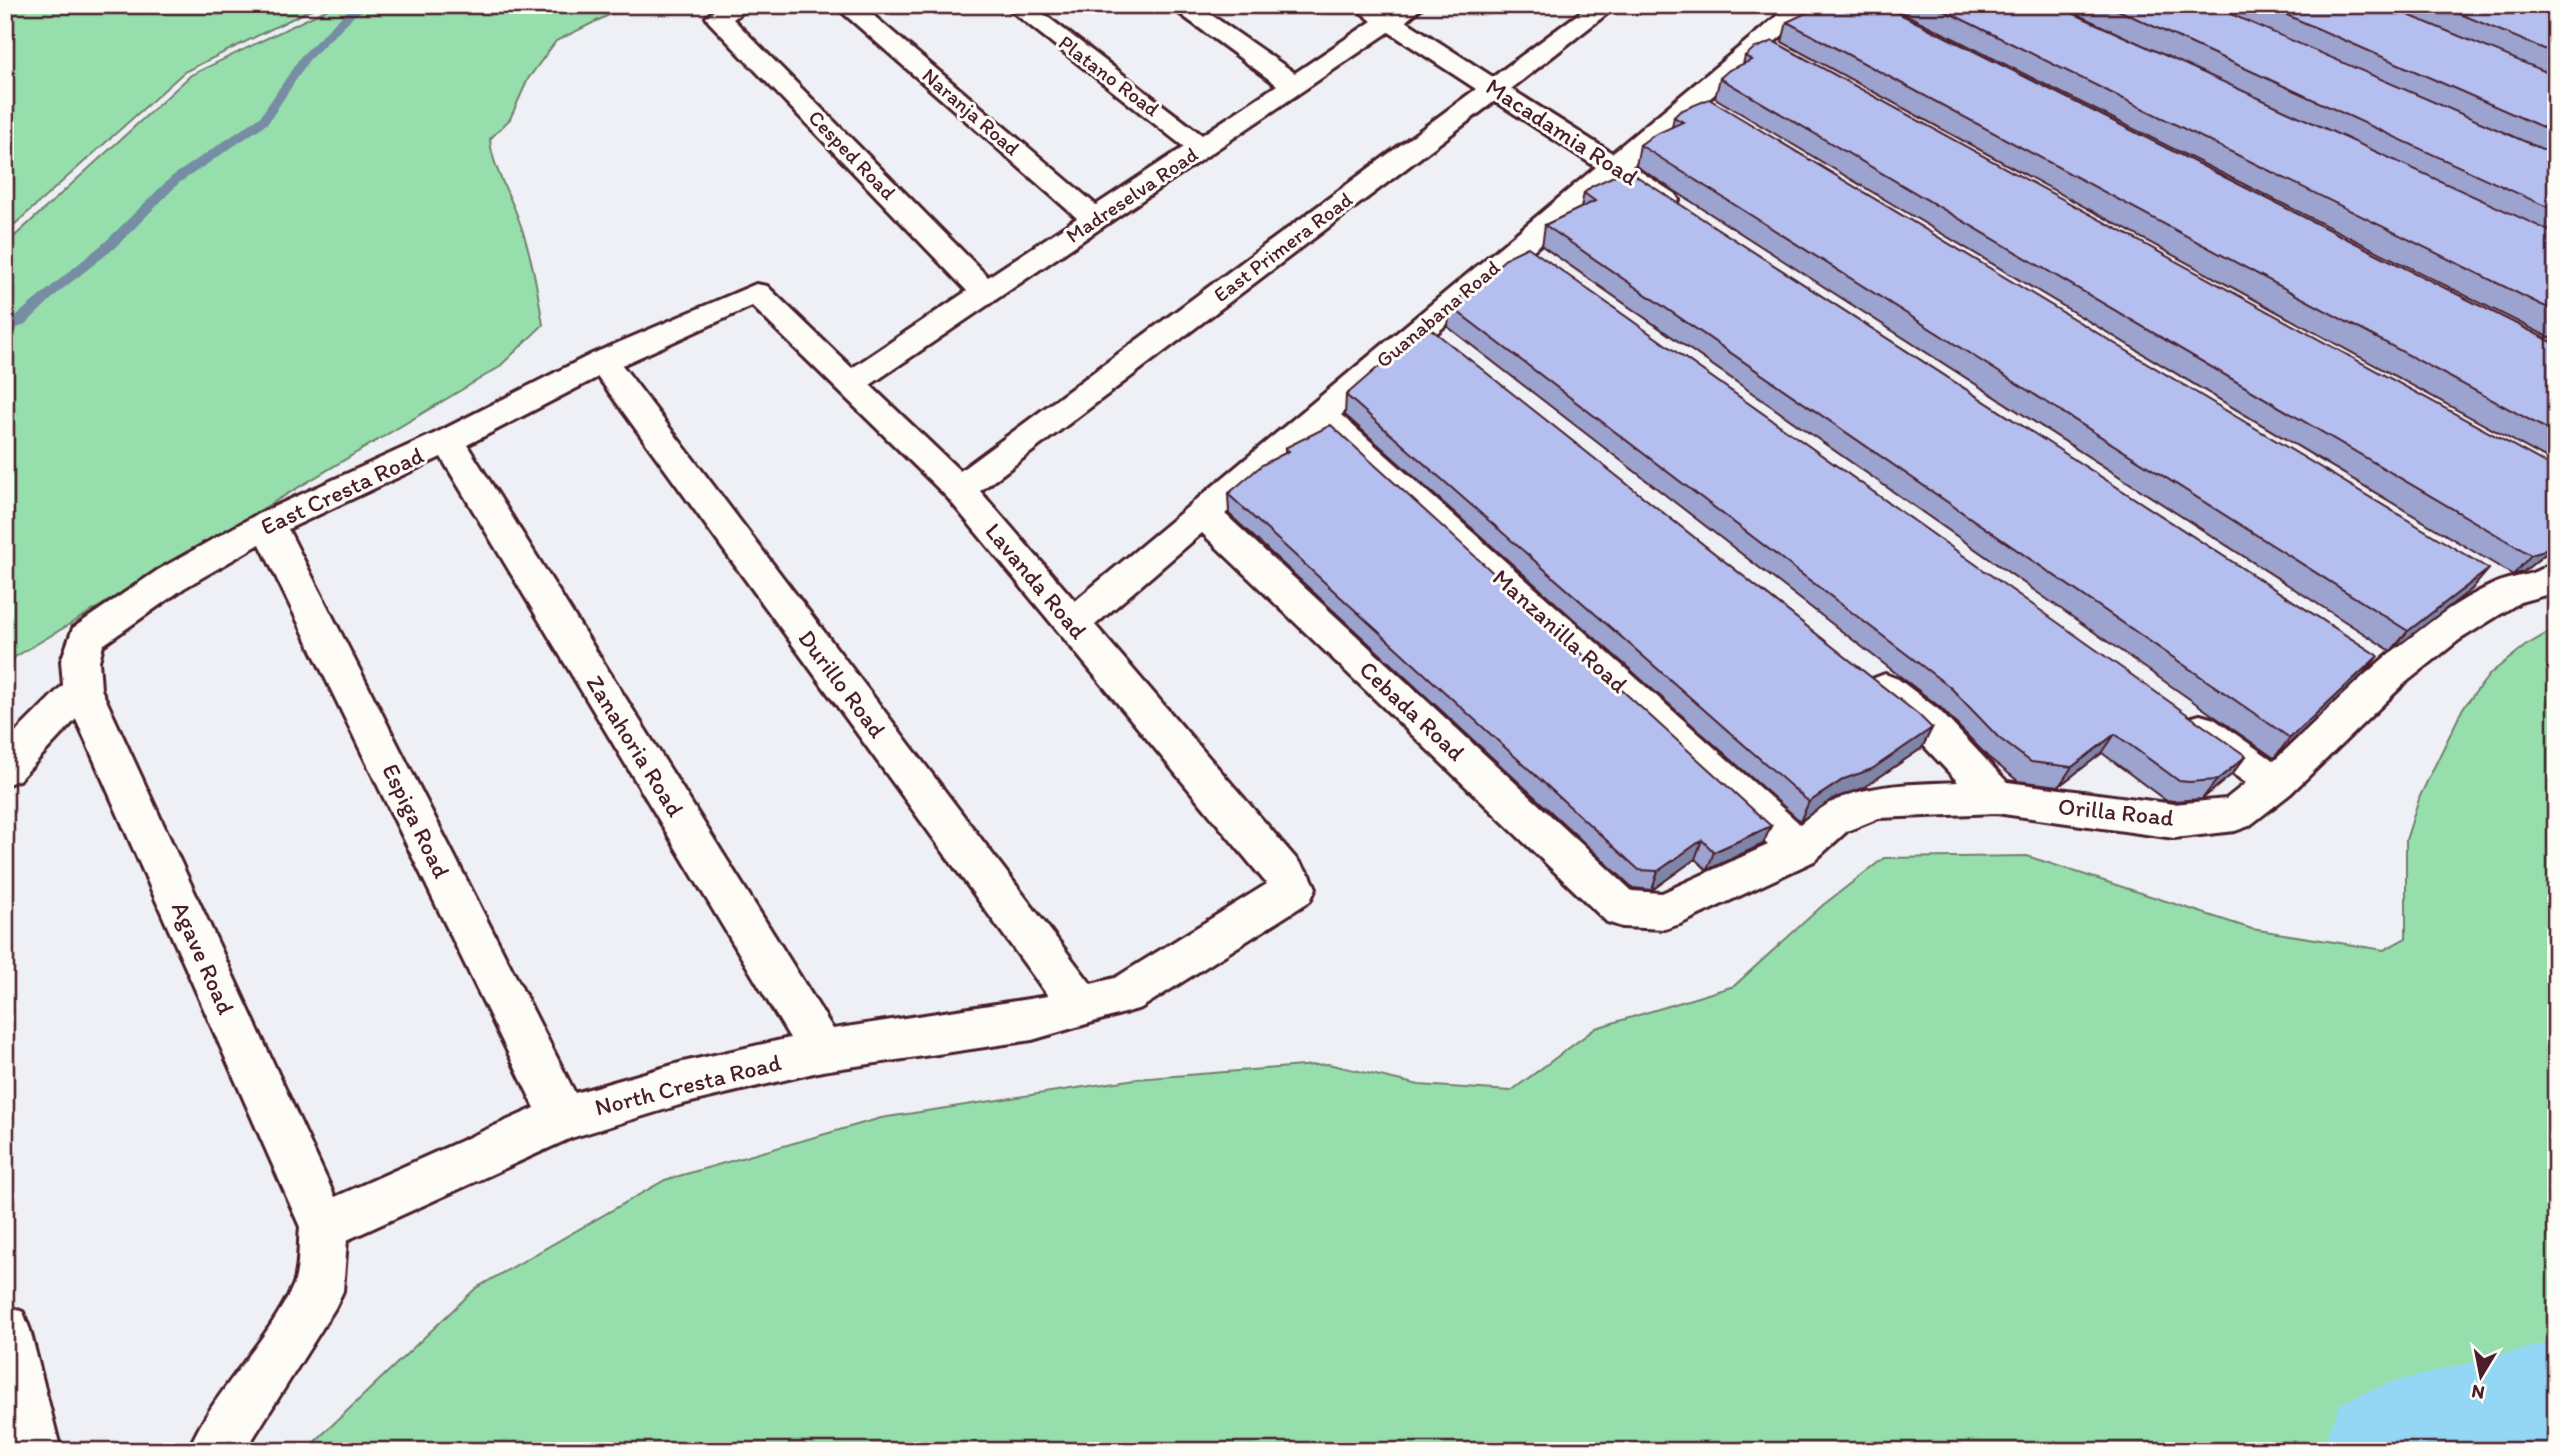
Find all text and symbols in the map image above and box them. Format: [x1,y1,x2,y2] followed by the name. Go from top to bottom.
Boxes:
[1054,30,1165,122] street label: Platano Road
[917,62,1026,161] street label: Naranja Road
[1481,72,1644,192] street label: Macadamia Road
[803,105,902,205] street label: Cesped Road
[1061,141,1203,248] street label: Madreselva Road
[1208,186,1357,307] street label: East Primera Road
[1371,254,1505,373] street label: Guanabana Road
[256,440,428,541] street label: East Cresta Road
[979,517,1093,645] street label: Lavanda Road
[1487,563,1634,699] street label: Manzanilla Road
[792,624,892,743] street label: Durillo Road
[1354,655,1471,767] street label: Cebada Road
[580,670,690,822] street label: Zanahoria Road
[376,759,457,883] street label: Espiga Road
[2057,791,2175,832] street label: Orilla Road
[166,897,241,1019] street label: Agave Road
[592,1047,784,1122] street label: North Cresta Road
[2446,1340,2516,1410] north arrow
[2470,1380,2486,1405] text: N

